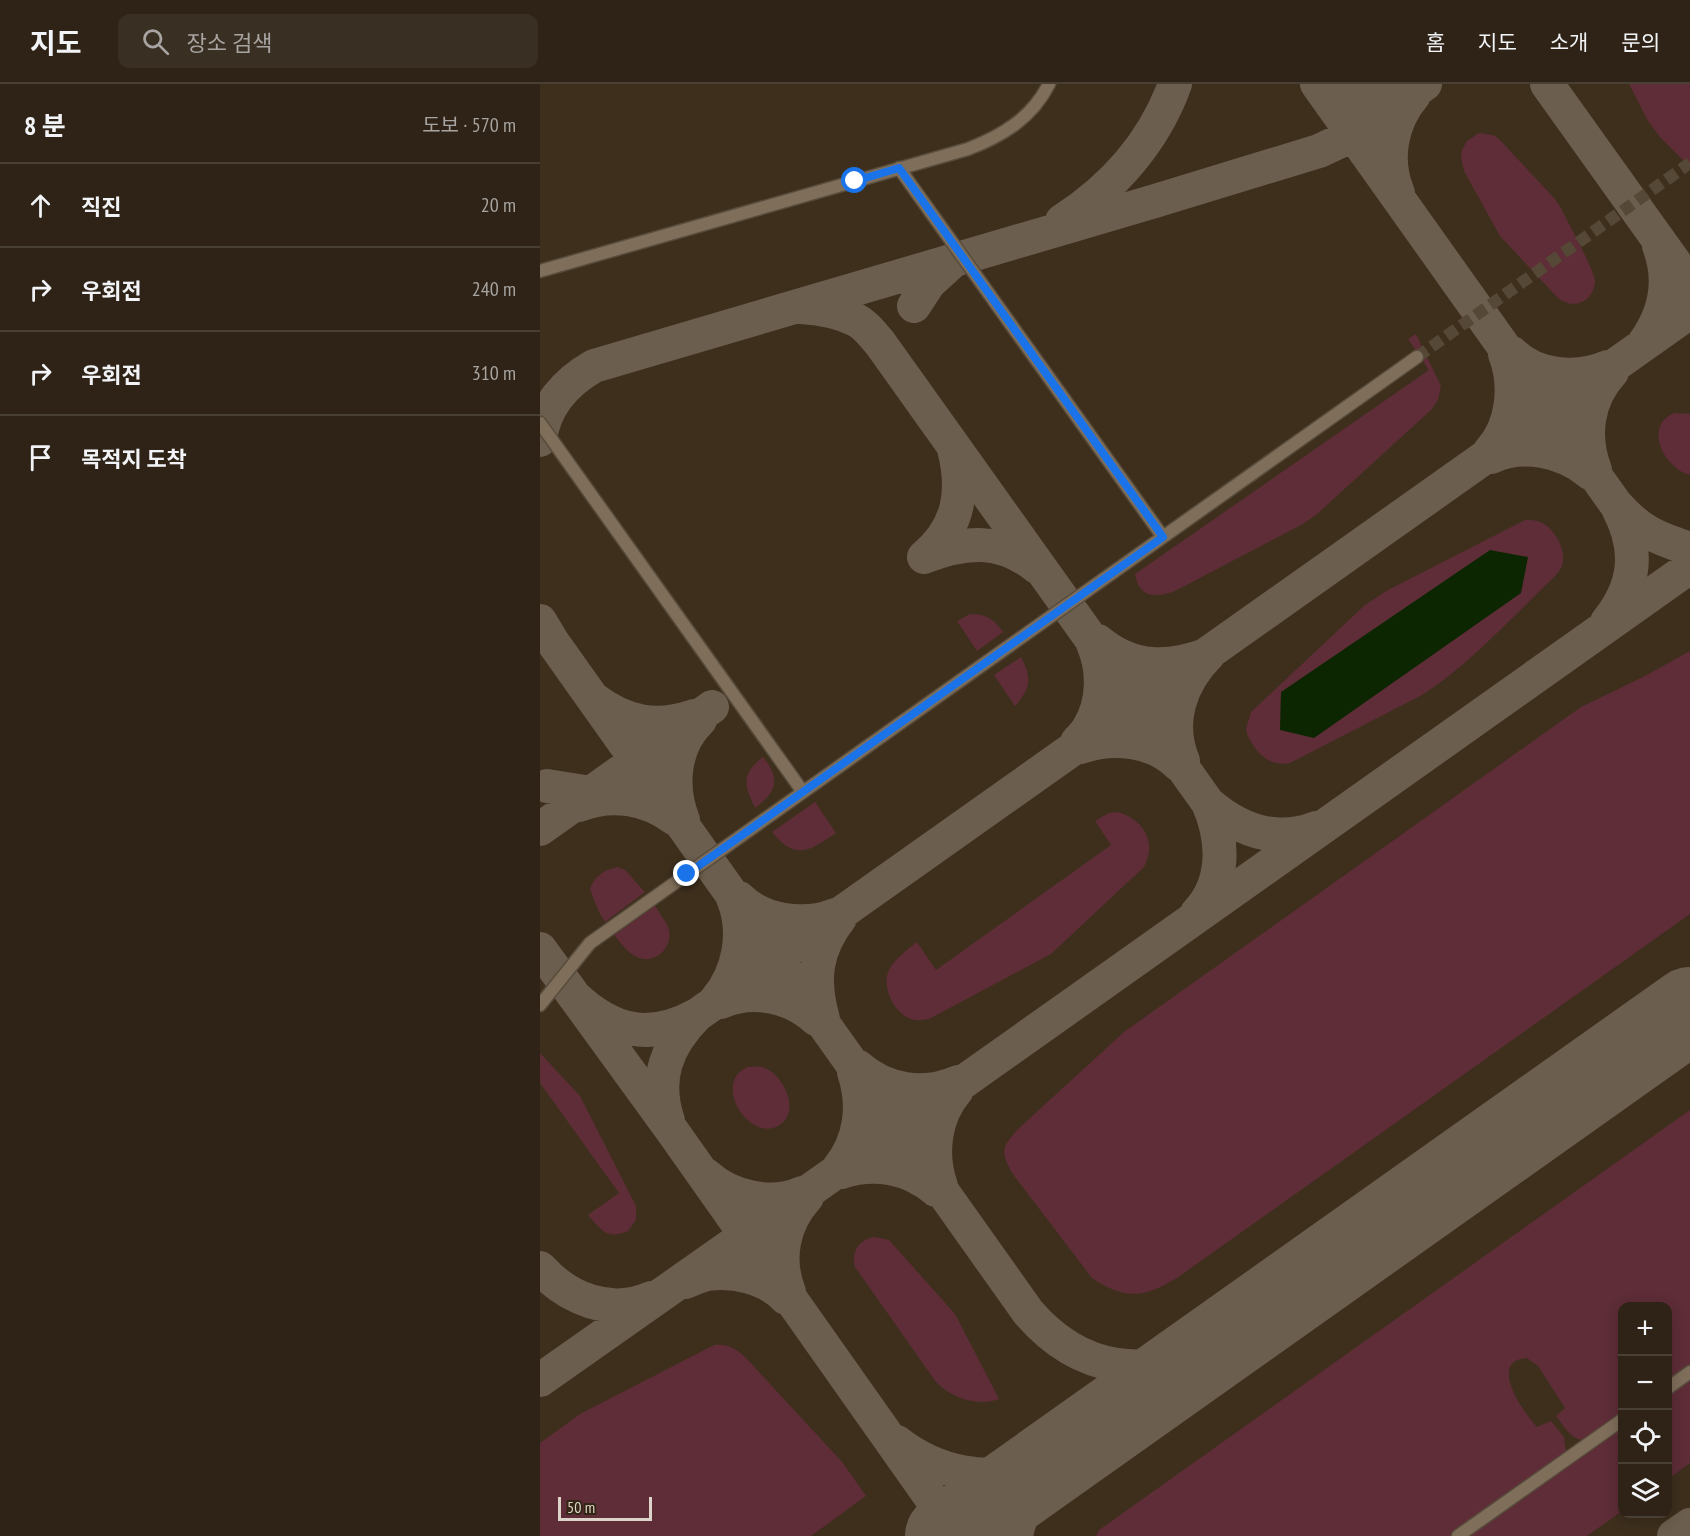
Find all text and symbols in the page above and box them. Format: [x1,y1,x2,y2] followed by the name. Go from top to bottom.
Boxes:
[118,14,538,68] search box
[30,24,82,61] text: 지도
[139,25,172,58] icon: search
[187,29,272,57] text: 장소 검색
[1426,29,1445,56] text: 홈
[1478,29,1517,56] text: 지도
[1550,29,1588,56] text: 소개
[1621,29,1660,56] text: 문의
[24,109,66,142] text: 8 분
[422,112,516,138] text: 도보 · 570 m
[841,167,867,193] route start
[24,189,57,222] icon: ahead
[481,192,516,218] text: 20 m
[81,193,121,221] text: 직진
[24,273,57,306] icon: right
[472,276,516,302] text: 240 m
[81,277,142,305] text: 우회전
[24,357,57,390] icon: right
[472,360,516,386] text: 310 m
[81,361,142,389] text: 우회전
[24,441,57,474] icon: arrive
[81,445,187,473] text: 목적지 도착
[673,860,699,886] route end
[1618,1302,1672,1518] map controls
[1618,1302,1672,1356] button: +
[1618,1356,1672,1410] button: −
[1618,1410,1672,1464] button: locate
[1618,1464,1672,1518] button: layers
[558,1494,652,1522] scale bar
[567,1497,595,1517] text: 50 m

